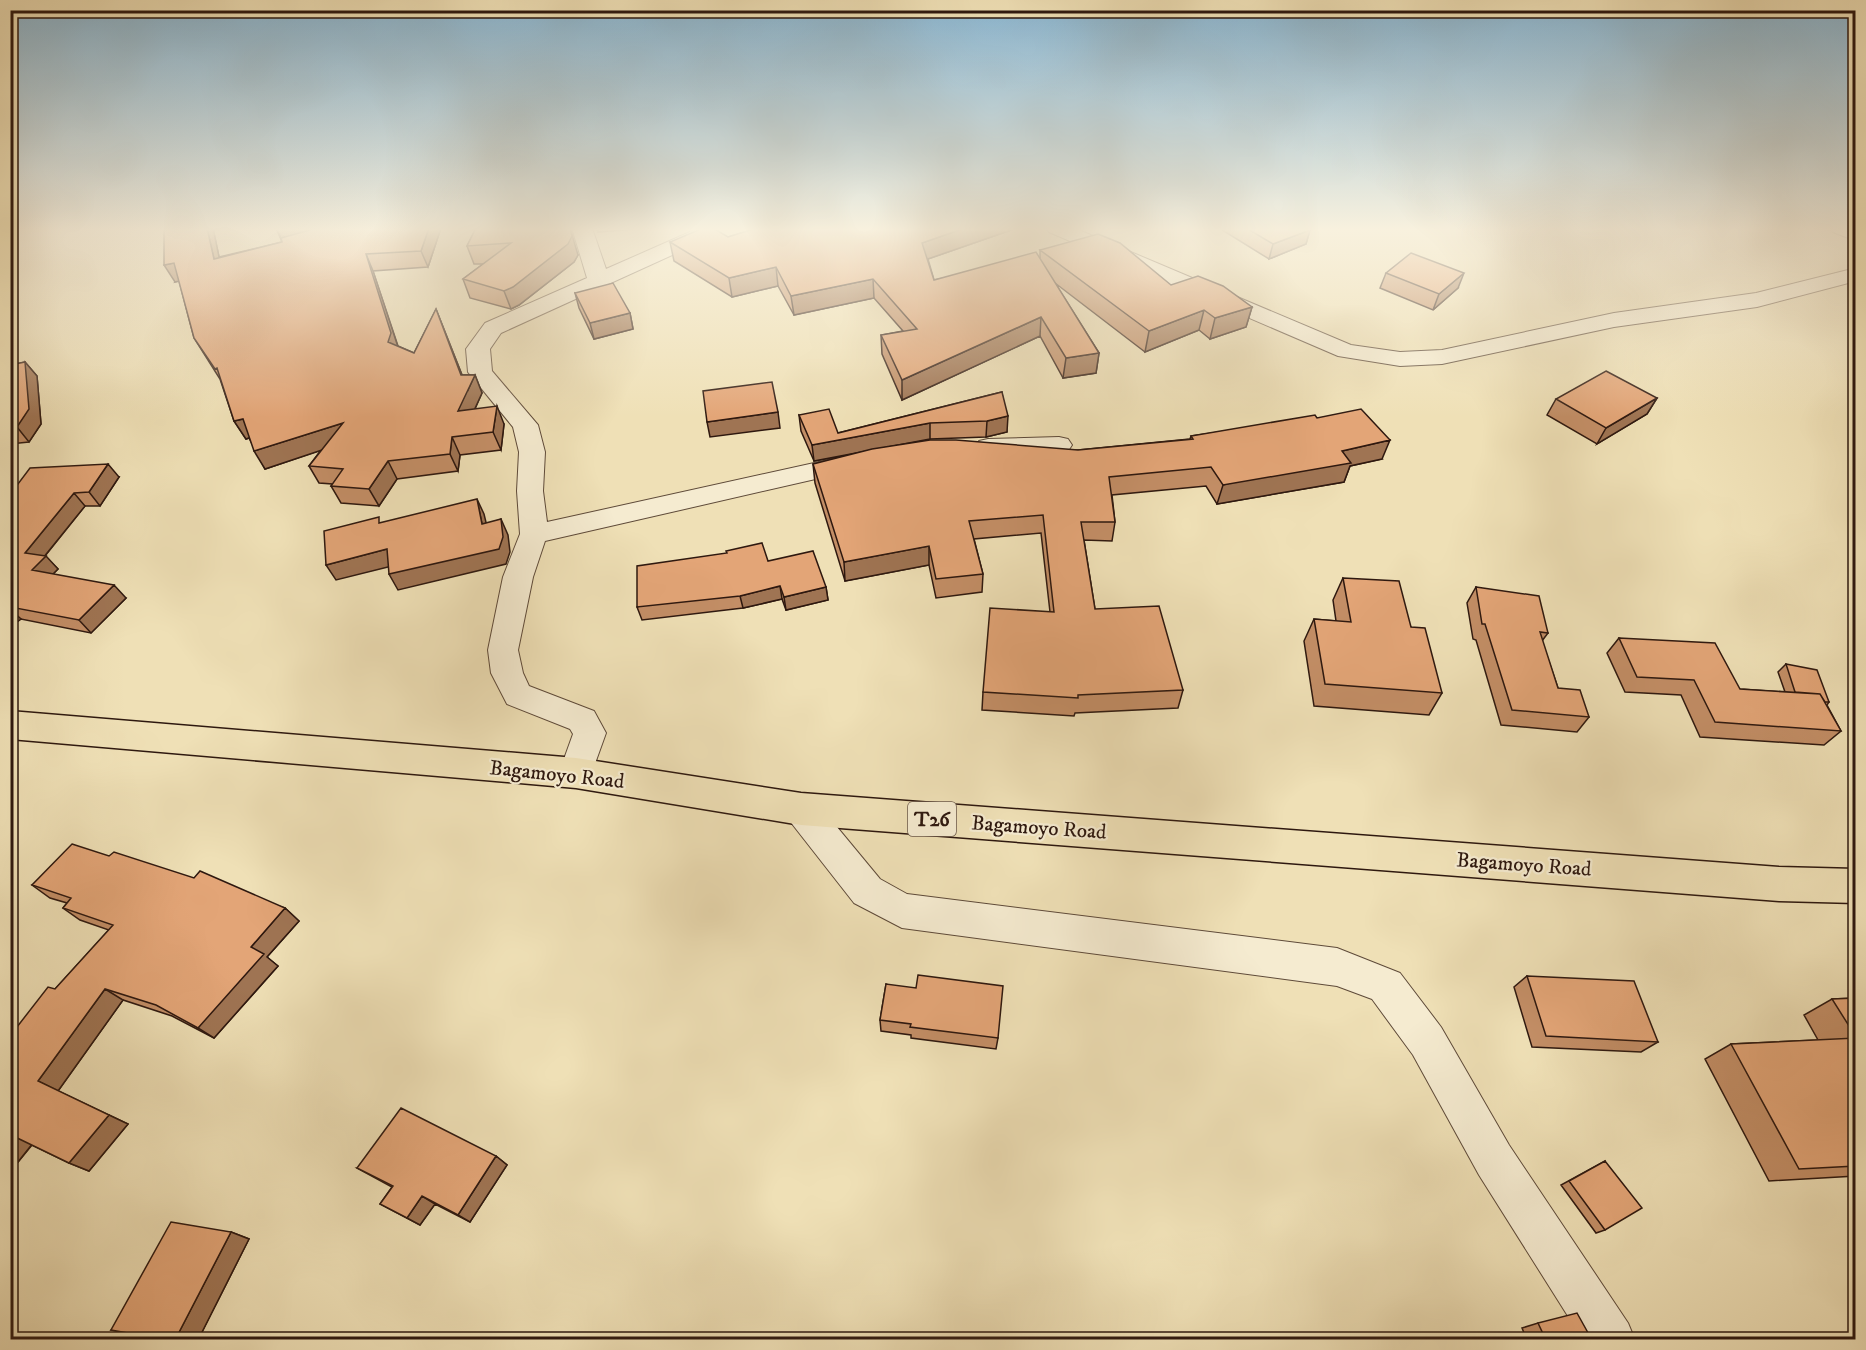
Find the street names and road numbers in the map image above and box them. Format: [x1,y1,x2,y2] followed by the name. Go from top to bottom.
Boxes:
[488,755,626,795] street label: Bagamoyo Road
[908,802,956,836] road number: T26
[971,810,1108,846] street label: Bagamoyo Road
[1456,847,1593,883] street label: Bagamoyo Road

